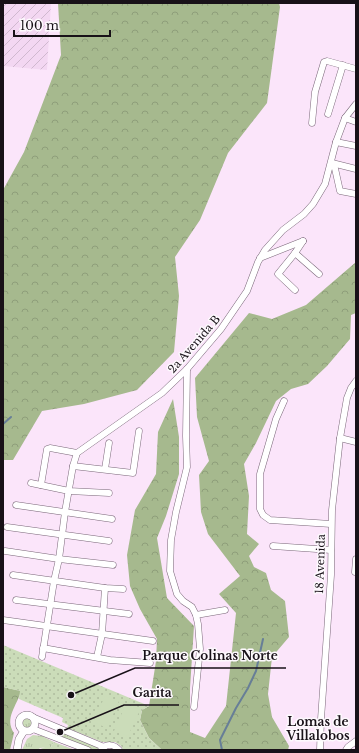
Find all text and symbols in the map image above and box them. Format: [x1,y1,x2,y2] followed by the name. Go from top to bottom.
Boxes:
[14,12,110,38] scale bar
[20,18,59,33] text: 100 m
[165,312,223,376] street label: 2a Avenida B
[312,533,328,594] street label: 18 Avenida
[135,644,286,668] callout: Parque Colinas Norte
[142,648,278,663] text: Parque Colinas Norte
[124,681,179,705] callout: Garita
[132,685,172,700] text: Garita
[285,714,350,743] district label: Lomas de Villalobos

